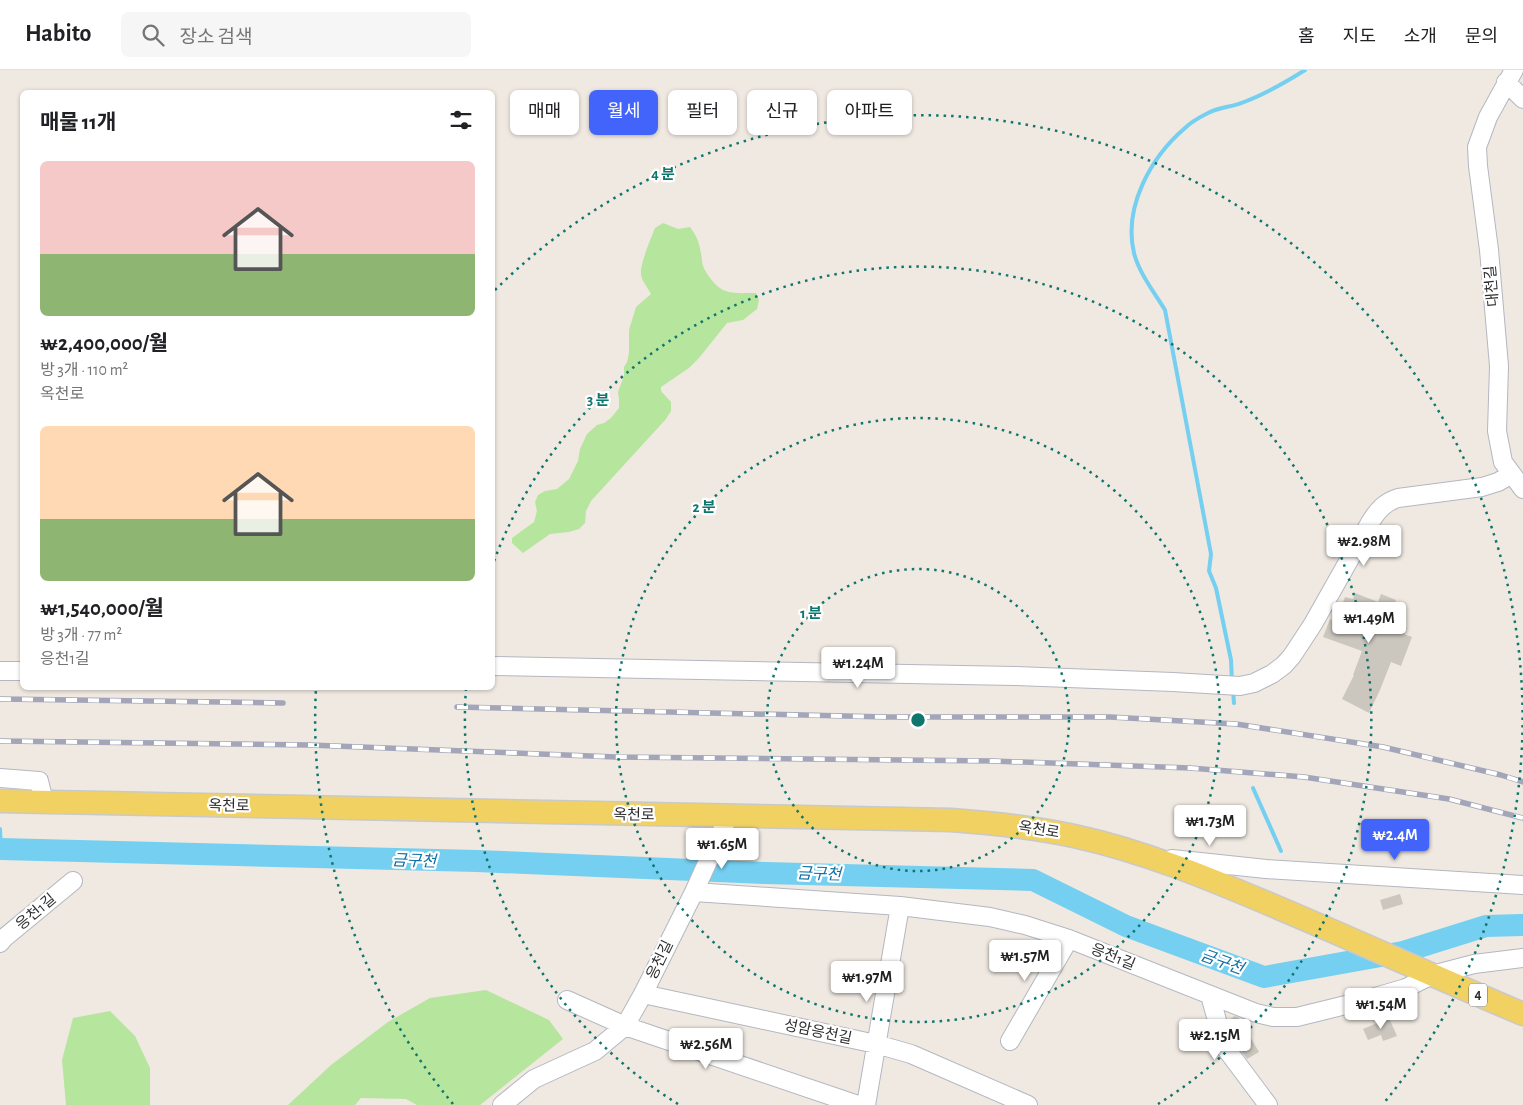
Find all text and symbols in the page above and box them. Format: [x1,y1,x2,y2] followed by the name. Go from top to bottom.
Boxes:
[121,12,471,57] search box
[139,21,167,49] icon: search
[25,22,91,46] text: Habito
[179,28,253,47] text: 장소 검색
[1298,28,1315,46] text: 홈
[1343,28,1376,46] text: 지도
[1404,28,1437,46] text: 소개
[1465,28,1498,46] text: 문의
[510,90,579,135] chip: 매매
[589,90,658,135] chip: 월세
[668,90,737,135] chip: 필터
[747,90,817,135] chip: 신규
[827,90,912,135] chip: 아파트
[447,106,475,134] icon: filters
[40,112,116,133] text: 매물 11개
[651,167,675,182] text: 4 분
[213,194,303,284] icon: home
[1481,265,1501,307] street label: 대천길
[40,333,168,354] text: ₩2,400,000/월
[40,362,128,378] text: 방 3개 · 110 m²
[40,386,84,402] text: 옥천로
[587,393,609,408] text: 3 분
[213,459,303,549] icon: home
[692,500,716,515] text: 2 분
[1323,524,1405,567] pin: ₩2.98M
[1337,533,1391,549] text: ₩2.98M
[40,598,164,619] text: ₩1,540,000/월
[1328,602,1410,644] pin: ₩1.49M
[800,606,822,621] text: 1 분
[1343,610,1395,626] text: ₩1.49M
[40,627,122,643] text: 방 3개 · 77 m²
[817,646,899,689] pin: ₩1.24M
[40,651,90,667] text: 응천1길
[832,655,884,671] text: ₩1.24M
[909,711,927,729] centre of rings
[208,796,250,814] street label: 옥천로
[1169,804,1251,847] pin: ₩1.73M
[613,805,655,823] street label: 옥천로
[1185,813,1235,829] text: ₩1.73M
[1017,817,1061,841] street label: 옥천로
[1360,818,1430,861] pin: ₩2.4M
[1372,827,1418,843] text: ₩2.4M
[681,828,763,870] pin: ₩1.65M
[697,836,747,852] text: ₩1.65M
[392,851,439,870] water label: 금구천
[797,864,844,883] water label: 금구천
[12,890,59,933] street label: 응천1길
[642,937,676,982] street label: 응천길
[1089,939,1138,973] street label: 응천1길
[984,940,1066,982] pin: ₩1.57M
[1199,946,1248,978] water label: 금구천
[1000,948,1050,964] text: ₩1.57M
[826,960,908,1003] pin: ₩1.97M
[842,969,892,985] text: ₩1.97M
[1469,984,1487,1006] road number: 4
[1340,988,1422,1030] pin: ₩1.54M
[1356,996,1406,1012] text: ₩1.54M
[783,1016,854,1047] street label: 성암응천길
[1174,1018,1256,1061] pin: ₩2.15M
[1190,1027,1240,1043] text: ₩2.15M
[665,1028,747,1070] pin: ₩2.56M
[680,1036,732,1052] text: ₩2.56M

